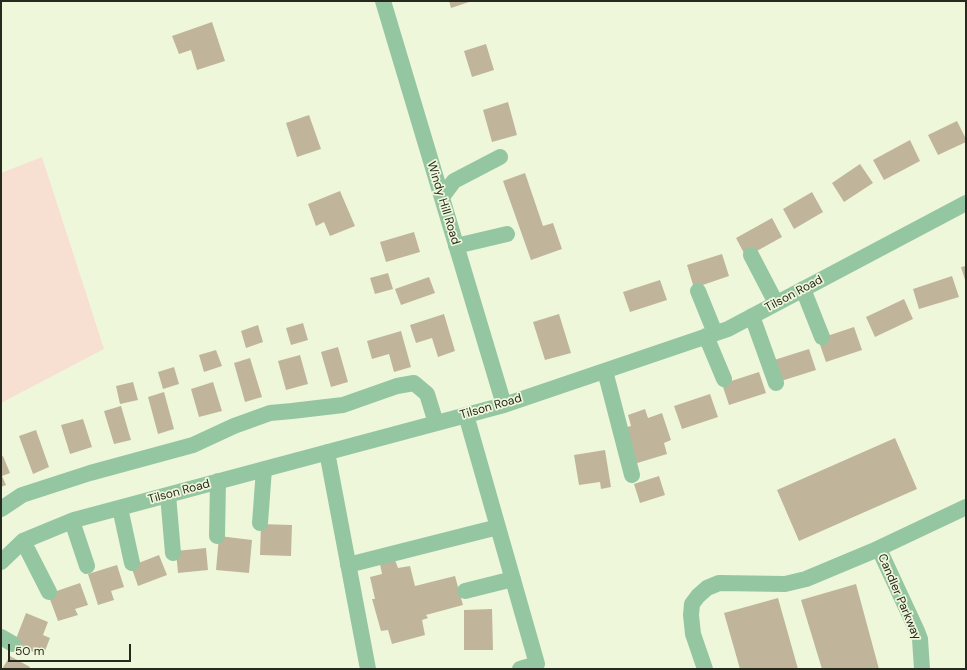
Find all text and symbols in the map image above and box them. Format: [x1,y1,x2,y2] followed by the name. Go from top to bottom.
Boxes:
[423,160,463,246] street label: Windy Hill Road
[763,273,825,315] street label: Tilson Road
[459,391,523,423] street label: Tilson Road
[146,477,212,507] street label: Tilson Road
[874,552,924,642] street label: Candler Parkway
[10,636,133,662] scale bar
[15,643,44,659] text: 50 m

